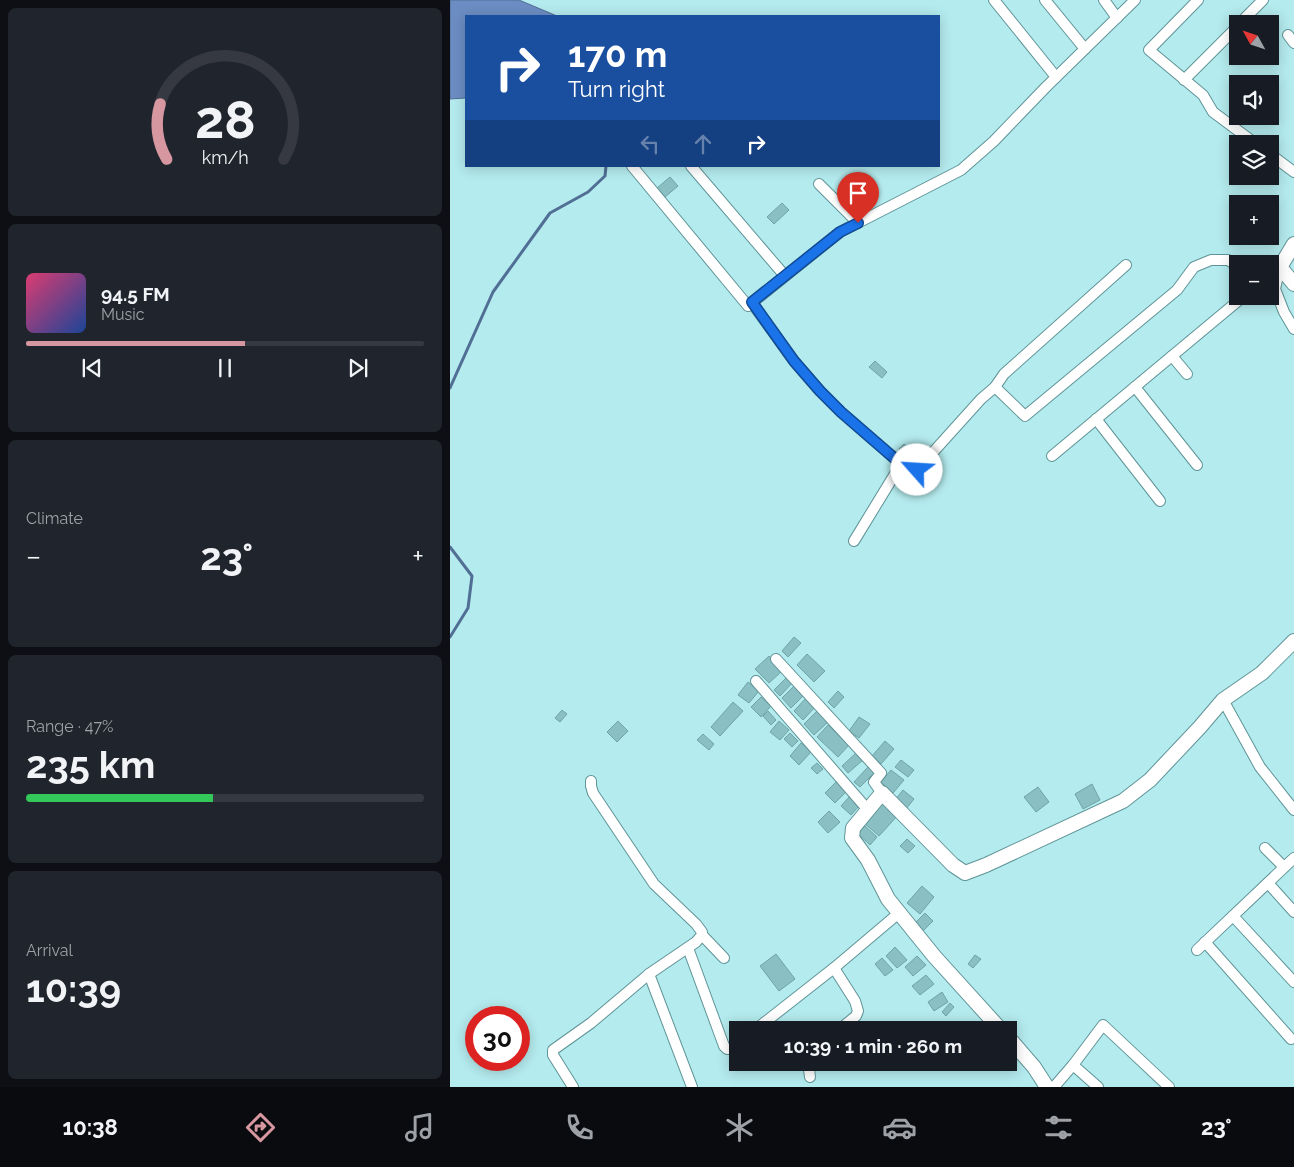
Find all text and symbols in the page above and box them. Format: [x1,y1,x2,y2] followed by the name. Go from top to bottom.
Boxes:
[1229,15,1279,65] north arrow
[1229,15,1279,305] map controls
[568,34,667,75] text: 170 m
[485,35,550,100] icon: right
[1229,75,1279,125] button: sound
[568,76,665,102] text: Turn right
[195,89,255,150] text: 28
[636,130,664,158] icon: left
[689,130,717,158] icon: ahead
[742,130,770,158] icon: right
[1229,135,1279,185] button: layers
[201,147,249,168] text: km/h
[837,172,879,223] pin
[844,179,872,207] icon: arrive
[1229,195,1279,245] button: +
[1229,255,1279,305] button: −
[101,283,170,305] text: 94.5 FM
[101,305,145,324] text: Music
[78,354,106,382] icon: previous
[211,354,239,382] icon: pause
[344,354,372,382] icon: next
[890,443,942,495] position arrow
[26,509,83,528] text: Climate
[200,534,253,579] text: 23°
[26,540,41,573] text: −
[412,540,424,573] text: +
[26,717,113,736] text: Range · 47%
[26,742,155,787] text: 235 km
[26,941,73,960] text: Arrival
[26,966,121,1011] text: 10:39
[465,1006,530,1071] speed limit sign: 30
[784,1035,962,1057] text: 10:39 · 1 min · 260 m
[243,1110,278,1145] icon: directions
[402,1110,437,1145] icon: music
[562,1110,597,1145] icon: phone
[722,1110,757,1145] icon: climate
[882,1110,917,1145] icon: car
[1041,1110,1076,1145] icon: filters
[62,1114,118,1140] text: 10:38
[1201,1114,1232,1140] text: 23°

